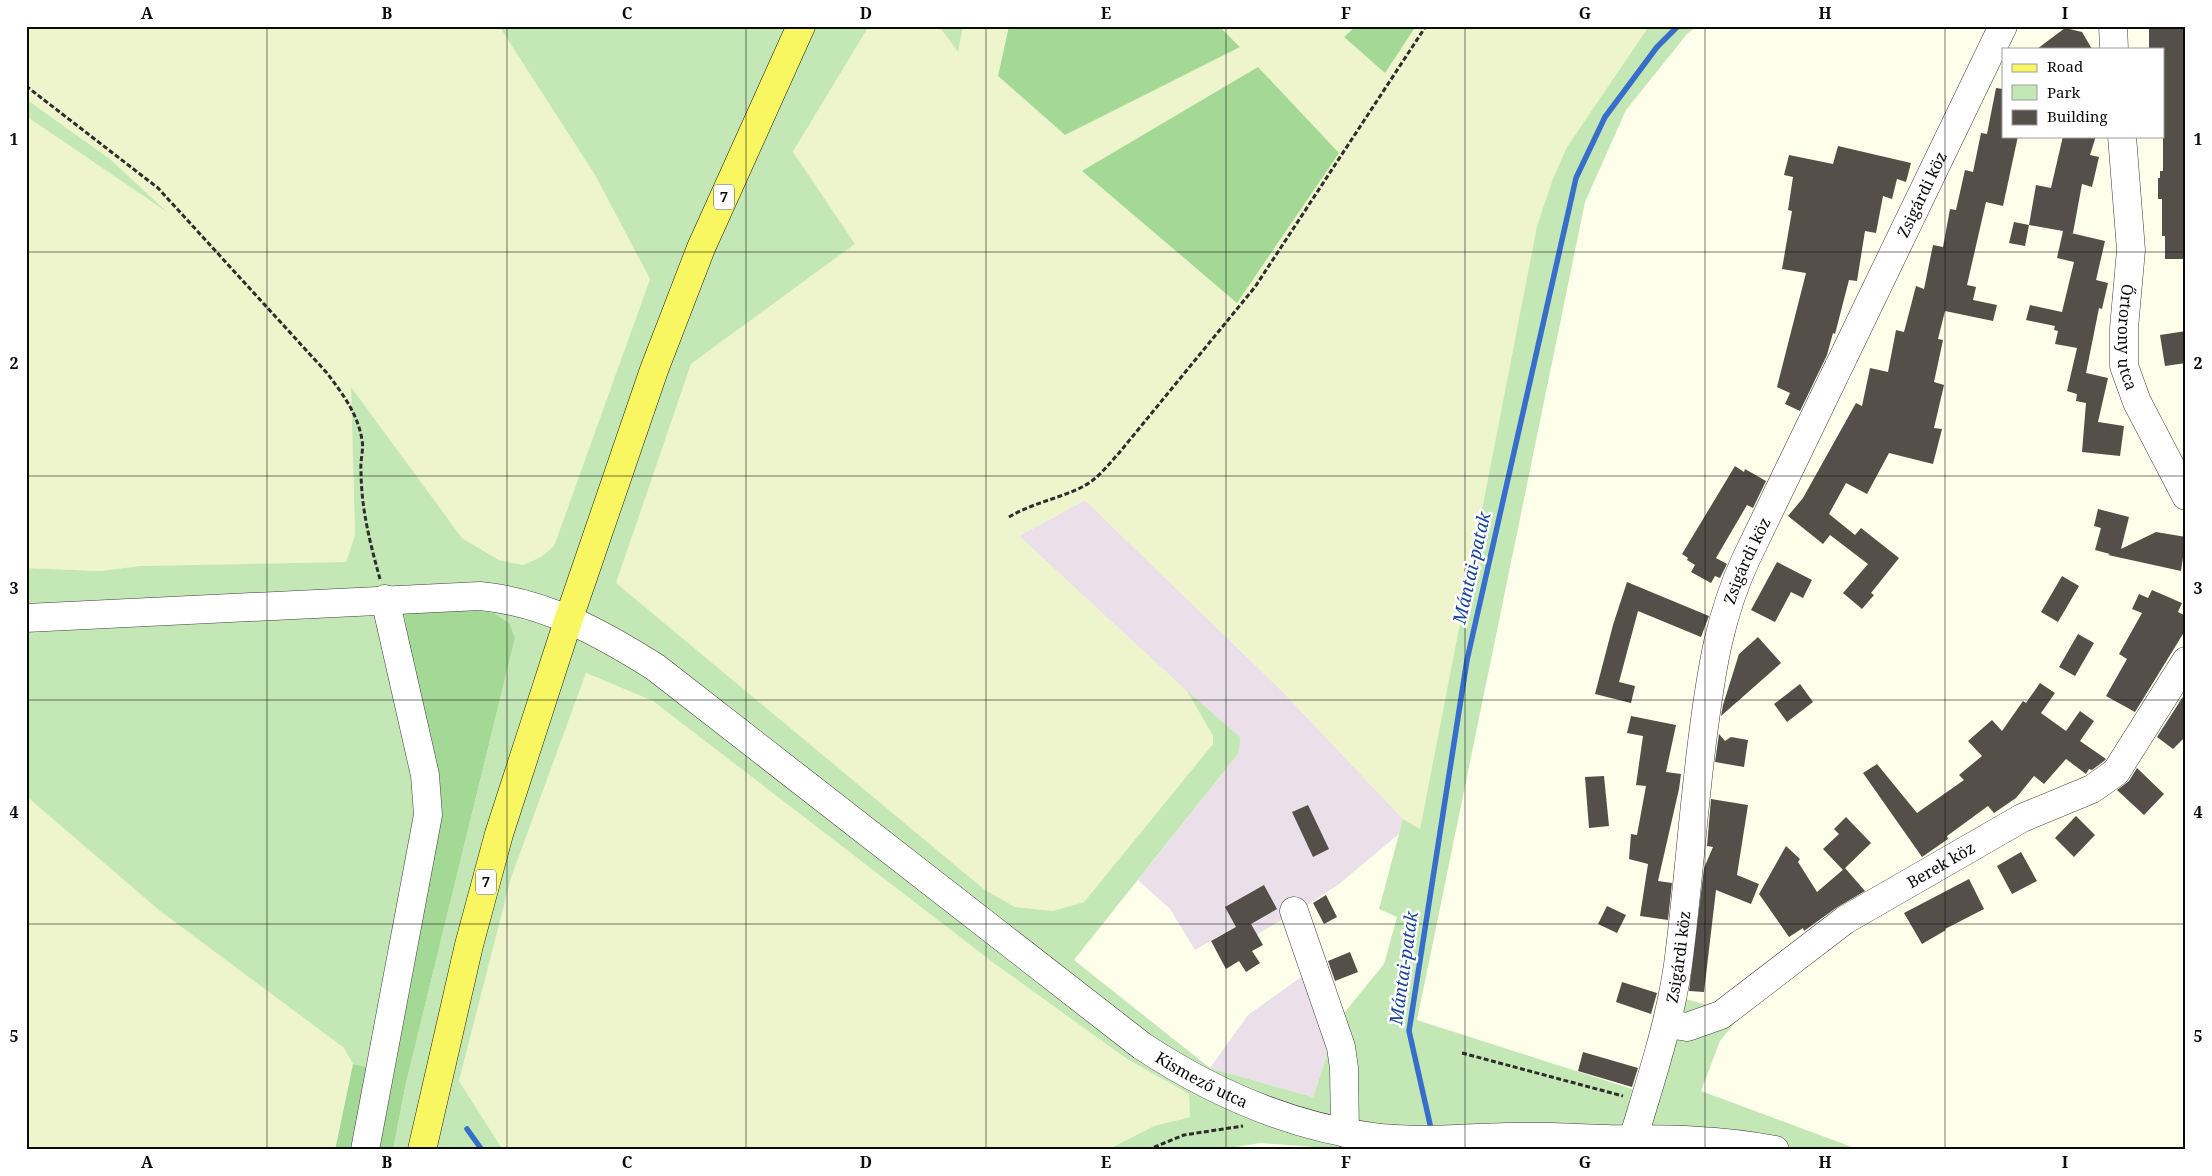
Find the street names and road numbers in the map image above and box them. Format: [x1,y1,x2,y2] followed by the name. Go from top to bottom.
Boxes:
[1892,148,1952,241] street label: Zsigárdi köz
[714,184,734,210] road number: 7
[2113,283,2143,393] street label: Őrtorony utca
[1718,514,1775,607] street label: Zsigárdi köz
[1903,837,1979,893] street label: Berek köz
[476,870,496,894] road number: 7
[1661,910,1695,1005] street label: Zsigárdi köz
[1151,1046,1251,1113] street label: Kismező utca

